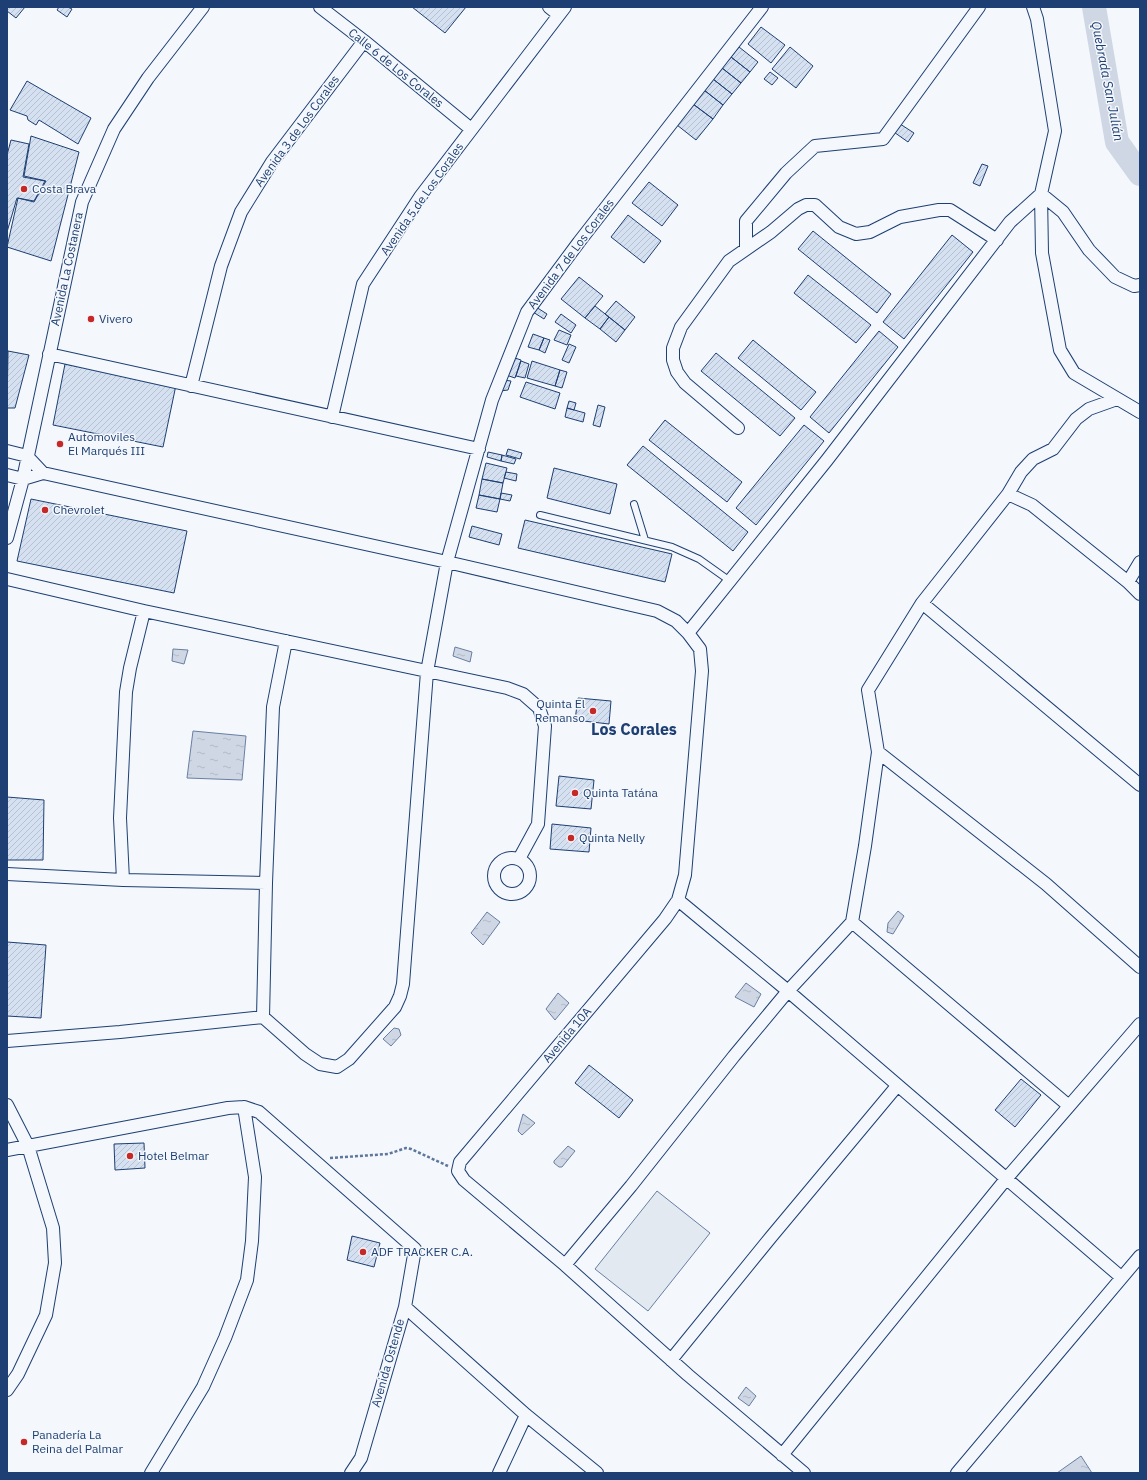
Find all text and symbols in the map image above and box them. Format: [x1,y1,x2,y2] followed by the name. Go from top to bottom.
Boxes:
[1088,20,1127,142] water label: Quebrada San Julián
[346,25,447,111] street label: Calle 6 de Los Corales
[251,72,342,189] street label: Avenida 3 de Los Corales
[377,139,466,258] street label: Avenida 5 de Los Corales
[32,181,97,196] place label: Costa Brava
[19,184,29,194] marker: Costa Brava
[524,195,617,312] street label: Avenida 7 de Los Corales
[47,210,86,327] street label: Avenida La Costanera
[99,311,133,326] place label: Vivero
[86,314,96,324] marker: Vivero
[68,429,145,458] place label: Automoviles El Marqués III
[55,439,65,449] marker: Automoviles El Marqués III
[53,502,105,517] place label: Chevrolet
[40,505,50,515] marker: Chevrolet
[535,696,585,725] place label: Quinta El Remanso
[588,706,598,716] marker: Quinta El Remanso
[591,719,677,739] district label: Los Corales
[583,785,658,800] place label: Quinta Tatána
[570,788,580,798] marker: Quinta Tatána
[579,830,645,845] place label: Quinta Nelly
[566,833,576,843] marker: Quinta Nelly
[539,1004,594,1066] street label: Avenida 10A
[138,1148,210,1163] place label: Hotel Belmar
[125,1151,135,1161] marker: Hotel Belmar
[371,1244,473,1259] place label: ADF TRACKER C.A.
[358,1247,368,1257] marker: ADF TRACKER C.A.
[368,1317,407,1409] street label: Avenida Ostende
[32,1427,123,1456] place label: Panadería La Reina del Palmar
[19,1437,29,1447] marker: Panadería La Reina del Palmar

